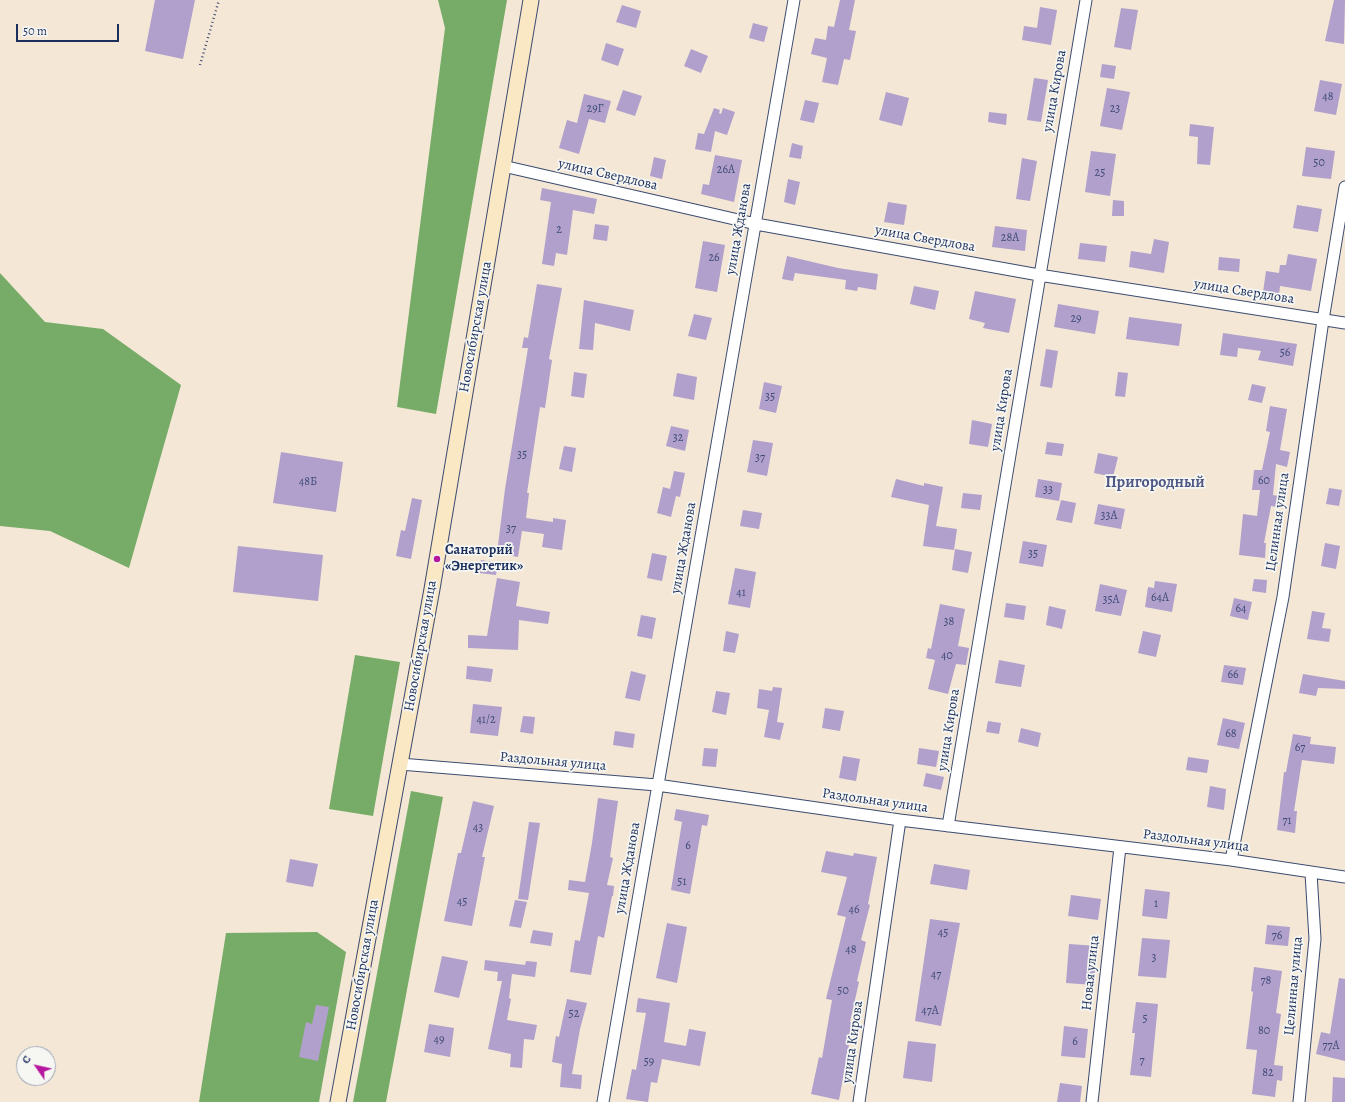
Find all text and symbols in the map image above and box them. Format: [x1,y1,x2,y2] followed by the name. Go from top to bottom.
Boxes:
[18,16,121,42] scale bar
[23,23,47,39] text: 50 m
[1040,49,1070,133] street label: улица Кирова
[1322,90,1334,104] house number: 48
[586,102,604,116] house number: 29Г
[1110,102,1120,116] house number: 23
[557,155,659,195] street label: улица Свердлова
[1313,156,1325,170] house number: 50
[717,163,735,177] house number: 26А
[1095,166,1105,180] house number: 25
[723,182,755,276] street label: улица Жданова
[874,222,976,256] street label: улица Свердлова
[556,223,562,237] house number: 2
[1001,231,1019,245] house number: 28А
[708,251,720,265] house number: 26
[456,260,496,394] street label: Новосибирская улица
[1193,276,1295,308] street label: улица Свердлова
[1070,312,1082,326] house number: 29
[1280,346,1290,360] house number: 56
[987,368,1017,452] street label: улица Кирова
[765,390,775,404] house number: 35
[673,431,683,445] house number: 32
[517,448,527,462] house number: 35
[755,451,765,465] house number: 37
[1263,472,1293,572] street label: Целинная улица
[1105,473,1205,493] district label: Пригородный
[1258,474,1270,488] house number: 60
[299,475,317,489] house number: 48Б
[1043,483,1053,497] house number: 33
[668,501,700,595] street label: улица Жданова
[1101,509,1117,523] house number: 33А
[506,522,516,536] house number: 37
[445,543,523,576] place label: Санаторий «Энергетик»
[1028,547,1038,561] house number: 35
[432,554,442,564] marker: Санаторий «Энергетик»
[401,579,441,713] street label: Новосибирская улица
[736,586,746,600] house number: 41
[1151,591,1169,605] house number: 64А
[1102,593,1120,607] house number: 35А
[1236,602,1246,616] house number: 64
[944,615,954,629] house number: 38
[941,649,953,663] house number: 40
[1227,668,1239,682] house number: 66
[934,688,964,772] street label: улица Кирова
[476,713,496,727] house number: 41/2
[1225,727,1237,741] house number: 68
[1295,741,1305,755] house number: 67
[499,749,607,775] street label: Раздольная улица
[821,785,929,817] street label: Раздольная улица
[1282,814,1292,828] house number: 71
[473,821,483,835] house number: 43
[612,821,644,915] street label: улица Жданова
[1142,826,1250,856] street label: Раздольная улица
[685,839,691,853] house number: 6
[677,875,687,889] house number: 51
[457,895,467,909] house number: 45
[1154,897,1158,911] house number: 1
[343,898,383,1032] street label: Новосибирская улица
[849,903,859,917] house number: 46
[938,926,948,940] house number: 45
[1272,929,1282,943] house number: 76
[1079,934,1103,1012] street label: Новая улица
[1281,936,1307,1036] street label: Целинная улица
[845,943,857,957] house number: 48
[1152,951,1156,965] house number: 3
[931,968,941,982] house number: 47
[1261,974,1271,988] house number: 78
[837,984,849,998] house number: 50
[839,1000,867,1084] street label: улица Кирова
[921,1004,939,1018] house number: 47А
[569,1007,579,1021] house number: 52
[1142,1012,1148,1026] house number: 5
[1258,1024,1270,1038] house number: 80
[434,1033,444,1047] house number: 49
[1072,1035,1078,1049] house number: 6
[1322,1039,1340,1053] house number: 77А
[16,1046,56,1086] north arrow
[18,1053,35,1067] text: С
[1139,1054,1145,1068] house number: 7
[644,1055,654,1069] house number: 59
[1262,1066,1274,1080] house number: 82

